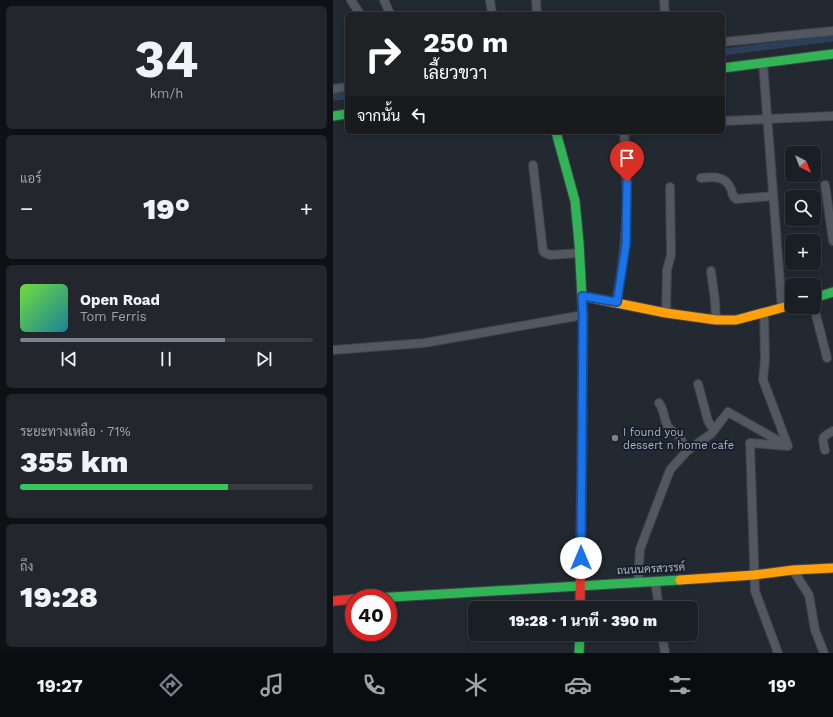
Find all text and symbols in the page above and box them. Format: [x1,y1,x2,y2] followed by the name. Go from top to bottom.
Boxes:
[423,26,508,59] text: 250 m
[357,28,409,80] icon: right
[134,29,199,90] text: 34
[423,62,487,83] text: เลี้ยวขวา
[150,86,183,101] text: km/h
[408,104,430,126] icon: left
[357,107,400,125] text: จากนั้น
[610,141,644,182] pin
[785,146,821,182] north arrow
[785,146,821,314] map controls
[616,147,638,169] icon: arrive
[20,171,41,186] text: แอร์
[785,190,821,226] button: search
[143,191,190,226] text: 19°
[20,196,33,221] text: −
[300,196,313,221] text: +
[785,234,821,270] button: +
[785,278,821,314] button: −
[80,291,160,309] text: Open Road
[80,309,147,324] text: Tom Ferris
[58,348,80,370] icon: previous
[155,348,177,370] icon: pause
[253,348,275,370] icon: next
[20,424,131,439] text: ระยะทางเหลือ · 71%
[623,426,734,452] place label: I found you dessert n home cafe
[610,433,620,443] marker: I found you dessert n home cafe
[20,444,128,479] text: 355 km
[560,537,602,579] position arrow
[20,559,33,574] text: ถึง
[616,559,686,577] street label: ถนนนครสวรรค์
[20,579,98,614] text: 19:28
[345,589,397,641] speed limit sign: 40
[509,612,657,630] text: 19:28 · 1 นาที · 390 m
[157,671,185,699] icon: directions
[258,671,286,699] icon: music
[360,671,388,699] icon: phone
[462,671,490,699] icon: climate
[564,671,592,699] icon: car
[666,671,694,699] icon: filters
[37,675,83,696] text: 19:27
[768,675,796,696] text: 19°

